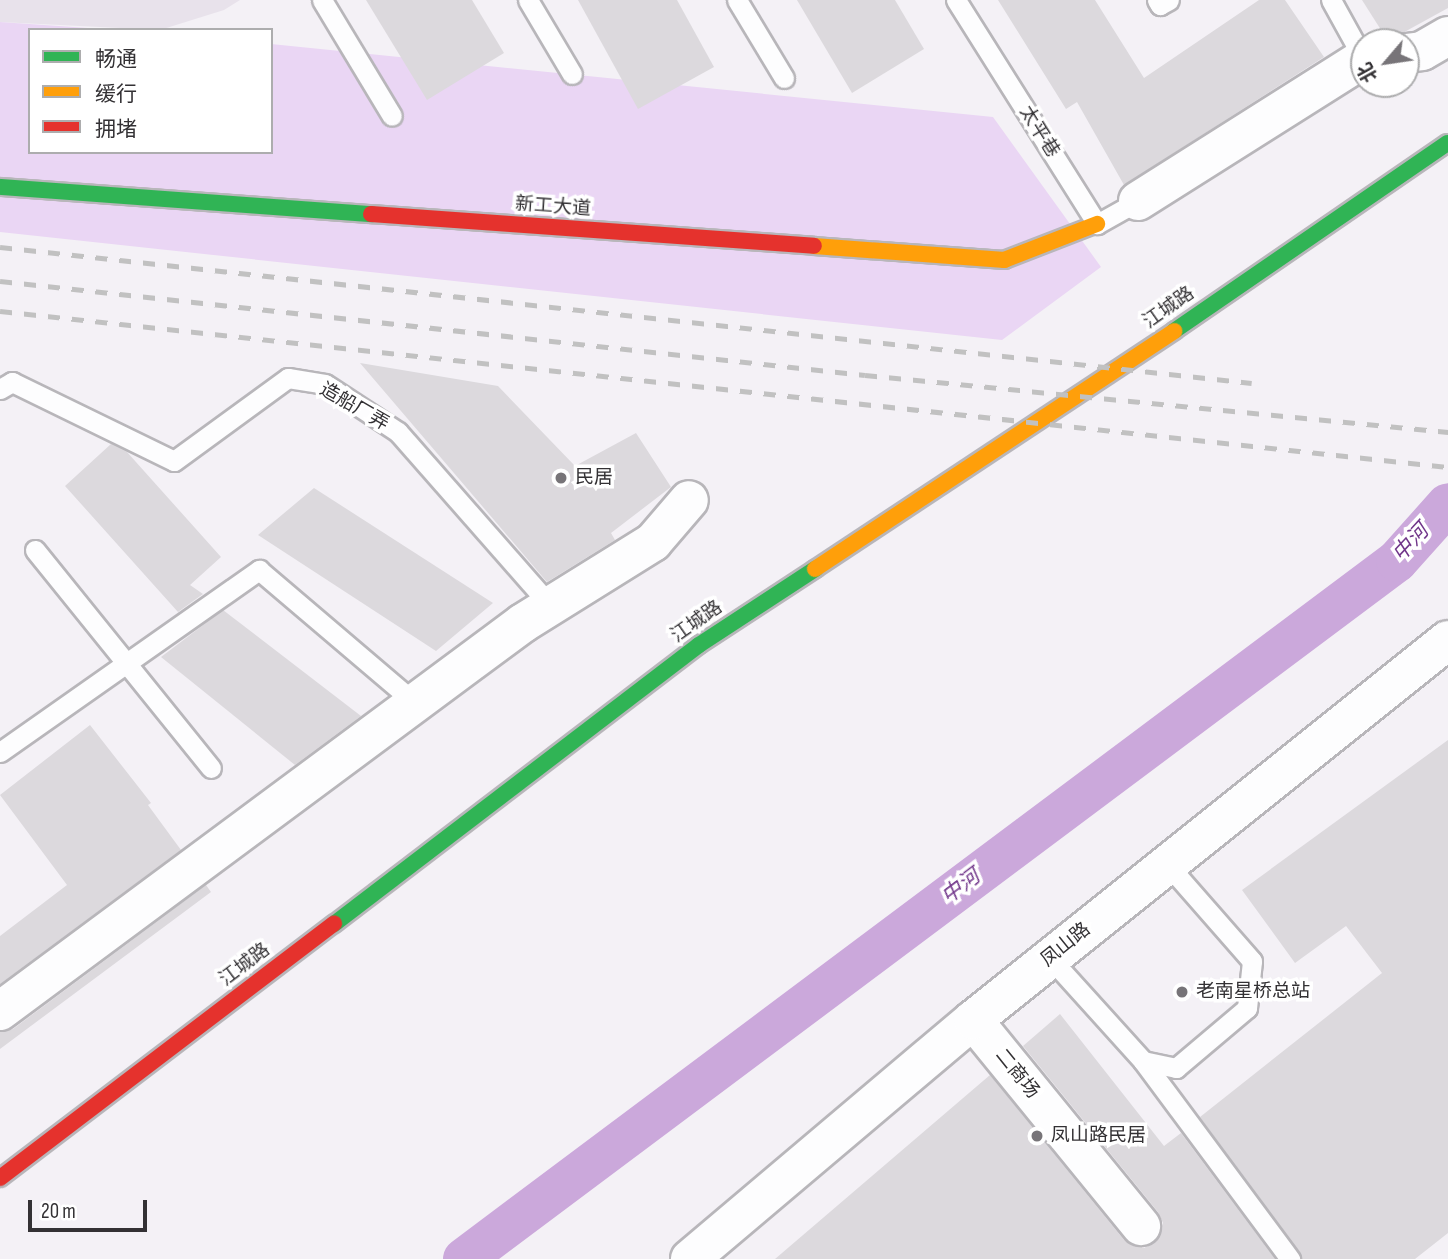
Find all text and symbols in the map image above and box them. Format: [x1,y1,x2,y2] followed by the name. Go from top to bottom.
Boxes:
[28,28,273,154] legend
[1350,28,1420,98] north arrow
[95,47,137,72] text: 畅通
[1353,59,1383,86] text: 北
[95,82,137,107] text: 缓行
[1014,102,1064,162] street label: 太平巷
[95,117,137,142] text: 拥堵
[514,193,592,221] street label: 新工大道
[1139,282,1199,334] street label: 江城路
[315,378,393,436] street label: 造船厂弄
[575,467,613,489] place label: 民居
[553,470,569,486] marker: 民居
[1387,519,1435,567] water label: 中河
[667,596,727,648] street label: 江城路
[937,864,985,910] water label: 中河
[1037,918,1095,972] street label: 凤山路
[215,939,275,991] street label: 江城路
[1196,981,1310,1003] place label: 老南星桥总站
[1174,984,1190,1000] marker: 老南星桥总站
[990,1045,1044,1103] street label: 二商场
[1051,1125,1146,1147] place label: 凤山路民居
[1029,1128,1045,1144] marker: 凤山路民居
[32,1186,150,1230] scale bar
[41,1199,76,1224] text: 20 m

